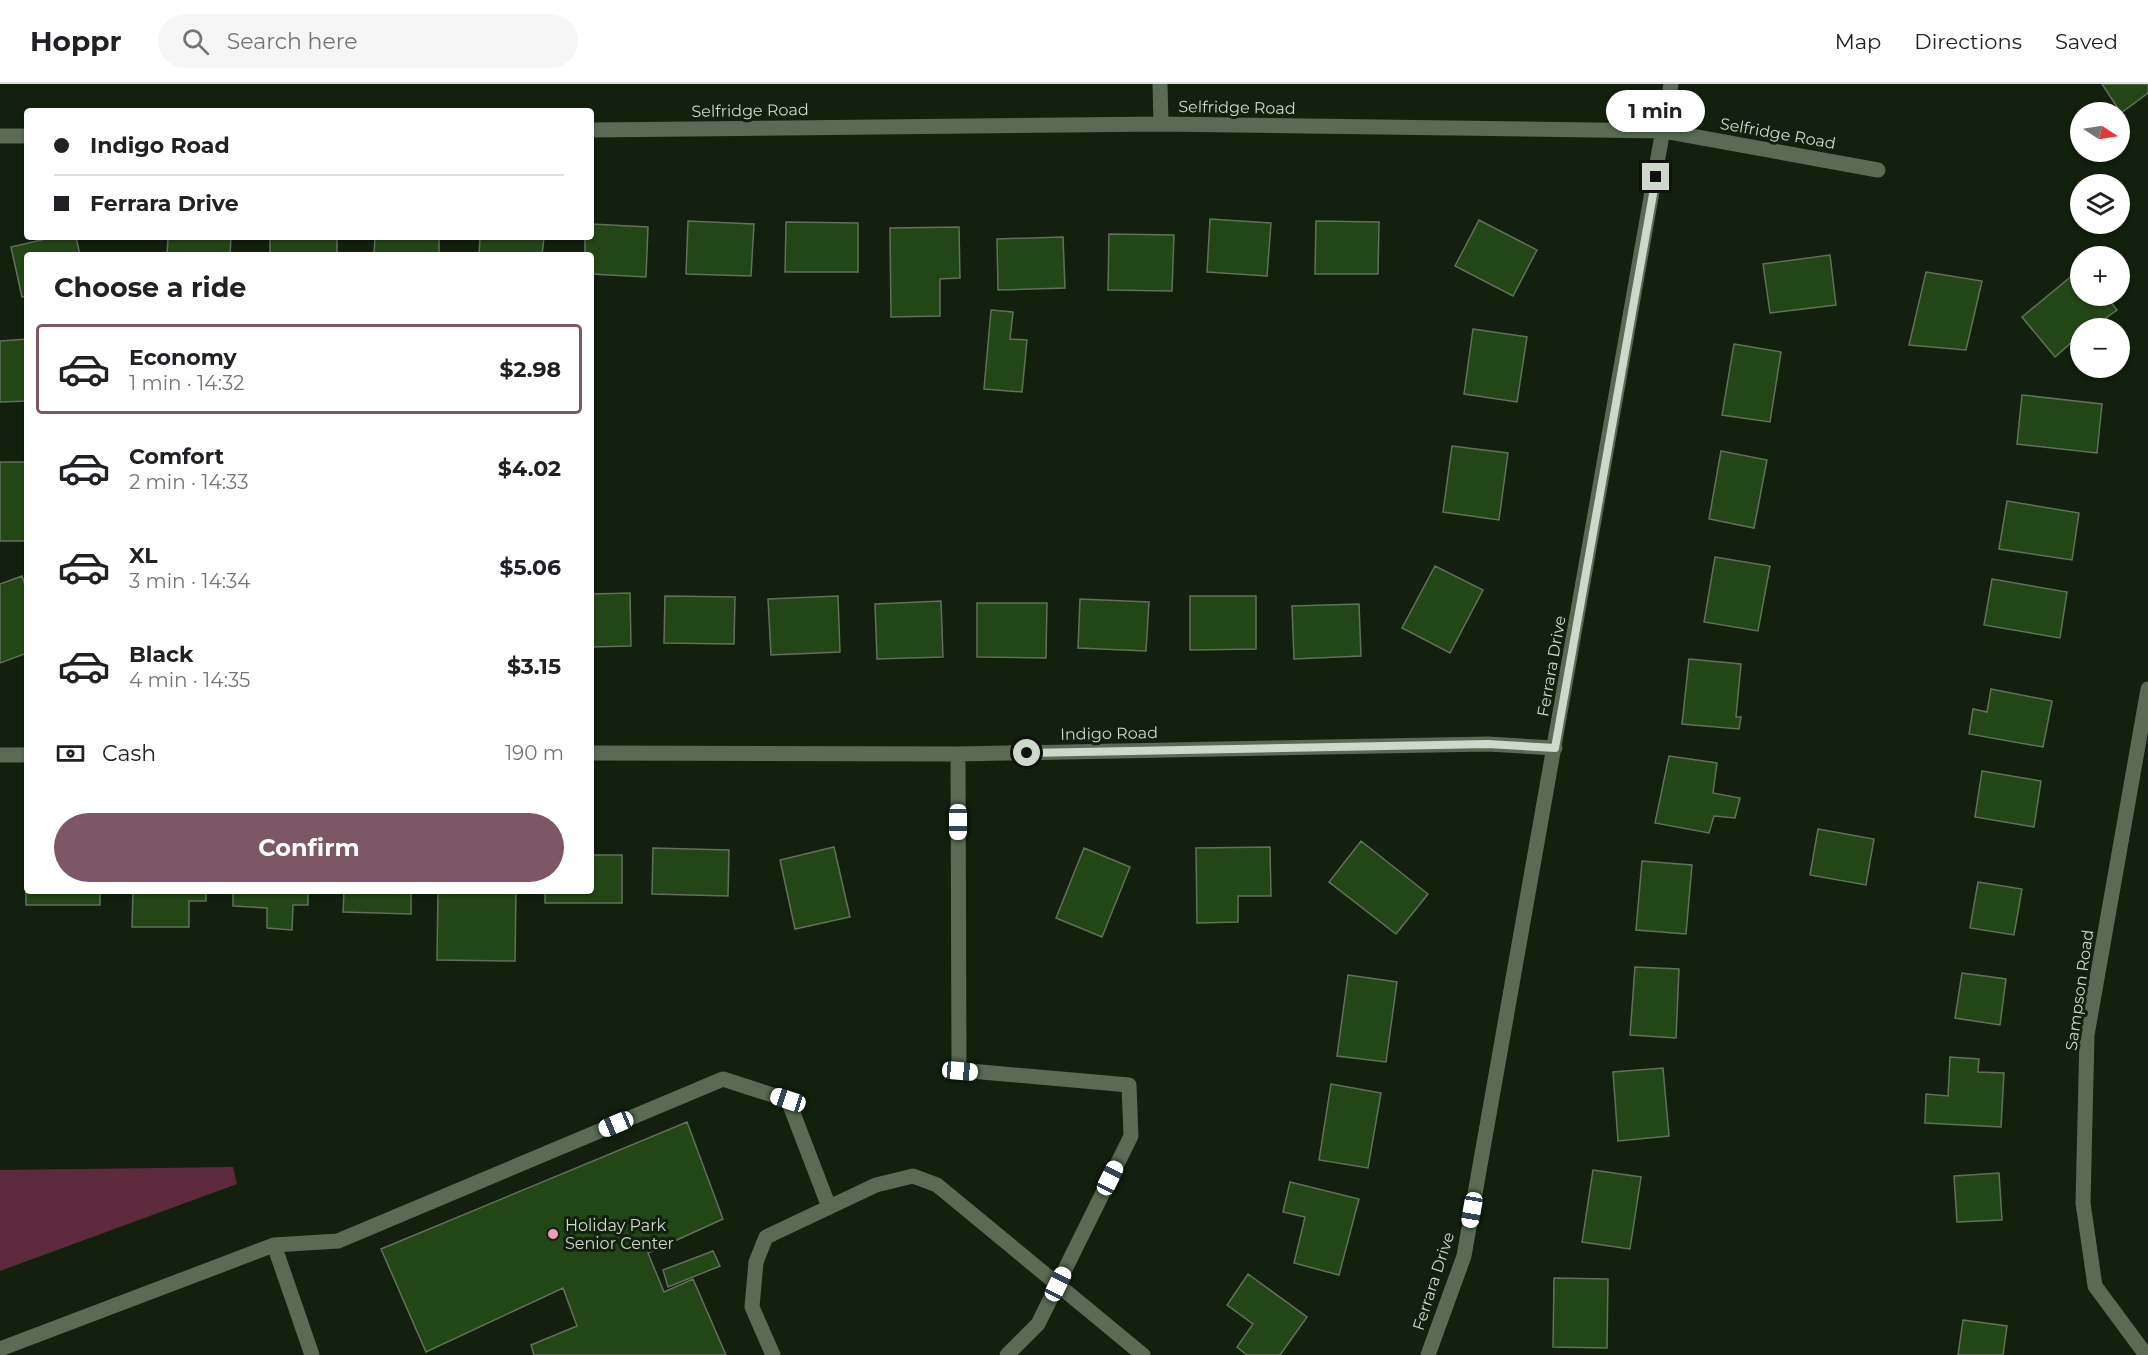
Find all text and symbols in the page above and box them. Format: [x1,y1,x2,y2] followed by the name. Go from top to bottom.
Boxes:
[158,14,578,68] search box
[30,24,122,58] text: Hoppr
[179,25,212,58] icon: search
[227,28,358,55] text: Search here
[1835,29,1881,54] text: Map
[1914,29,2022,54] text: Directions
[2055,29,2118,54] text: Saved
[1606,90,1706,132] callout: 1 min
[1178,97,1296,118] street label: Selfridge Road
[1628,99,1683,123] text: 1 min
[691,100,809,121] street label: Selfridge Road
[2070,102,2130,162] north arrow
[2070,102,2130,378] map controls
[1718,114,1837,153] street label: Selfridge Road
[90,132,230,159] text: Indigo Road
[1642,163,1669,190] route end
[2070,174,2130,234] button: layers
[90,190,239,217] text: Ferrara Drive
[2070,246,2130,306] button: +
[54,271,246,304] text: Choose a ride
[2070,318,2130,378] button: −
[57,342,111,396] icon: car
[129,344,237,371] text: Economy
[499,356,561,383] text: $2.98
[129,371,244,395] text: 1 min · 14:32
[57,441,111,495] icon: car
[129,443,224,470] text: Comfort
[498,455,561,482] text: $4.02
[129,470,249,494] text: 2 min · 14:33
[57,540,111,594] icon: car
[129,542,158,569] text: XL
[499,554,561,581] text: $5.06
[129,569,250,593] text: 3 min · 14:34
[1533,614,1570,718] street label: Ferrara Drive
[57,639,111,693] icon: car
[129,641,193,668] text: Black
[507,653,561,680] text: $3.15
[129,668,250,692] text: 4 min · 14:35
[1060,723,1158,744] street label: Indigo Road
[54,737,87,770] icon: cash
[1013,739,1040,766] route start
[102,740,156,767] text: Cash
[505,741,564,765] text: 190 m
[949,804,967,840] car
[54,813,564,882] button: Confirm
[2062,928,2097,1052] street label: Sampson Road
[941,1060,979,1082] car
[768,1086,808,1114] car
[596,1109,636,1139] car
[1094,1158,1126,1198] car
[1460,1191,1484,1229] car
[565,1216,674,1253] place label: Holiday Park Senior Center
[546,1227,560,1241] marker: Holiday Park Senior Center
[1409,1230,1458,1333] street label: Ferrara Drive
[1042,1264,1074,1304] car

